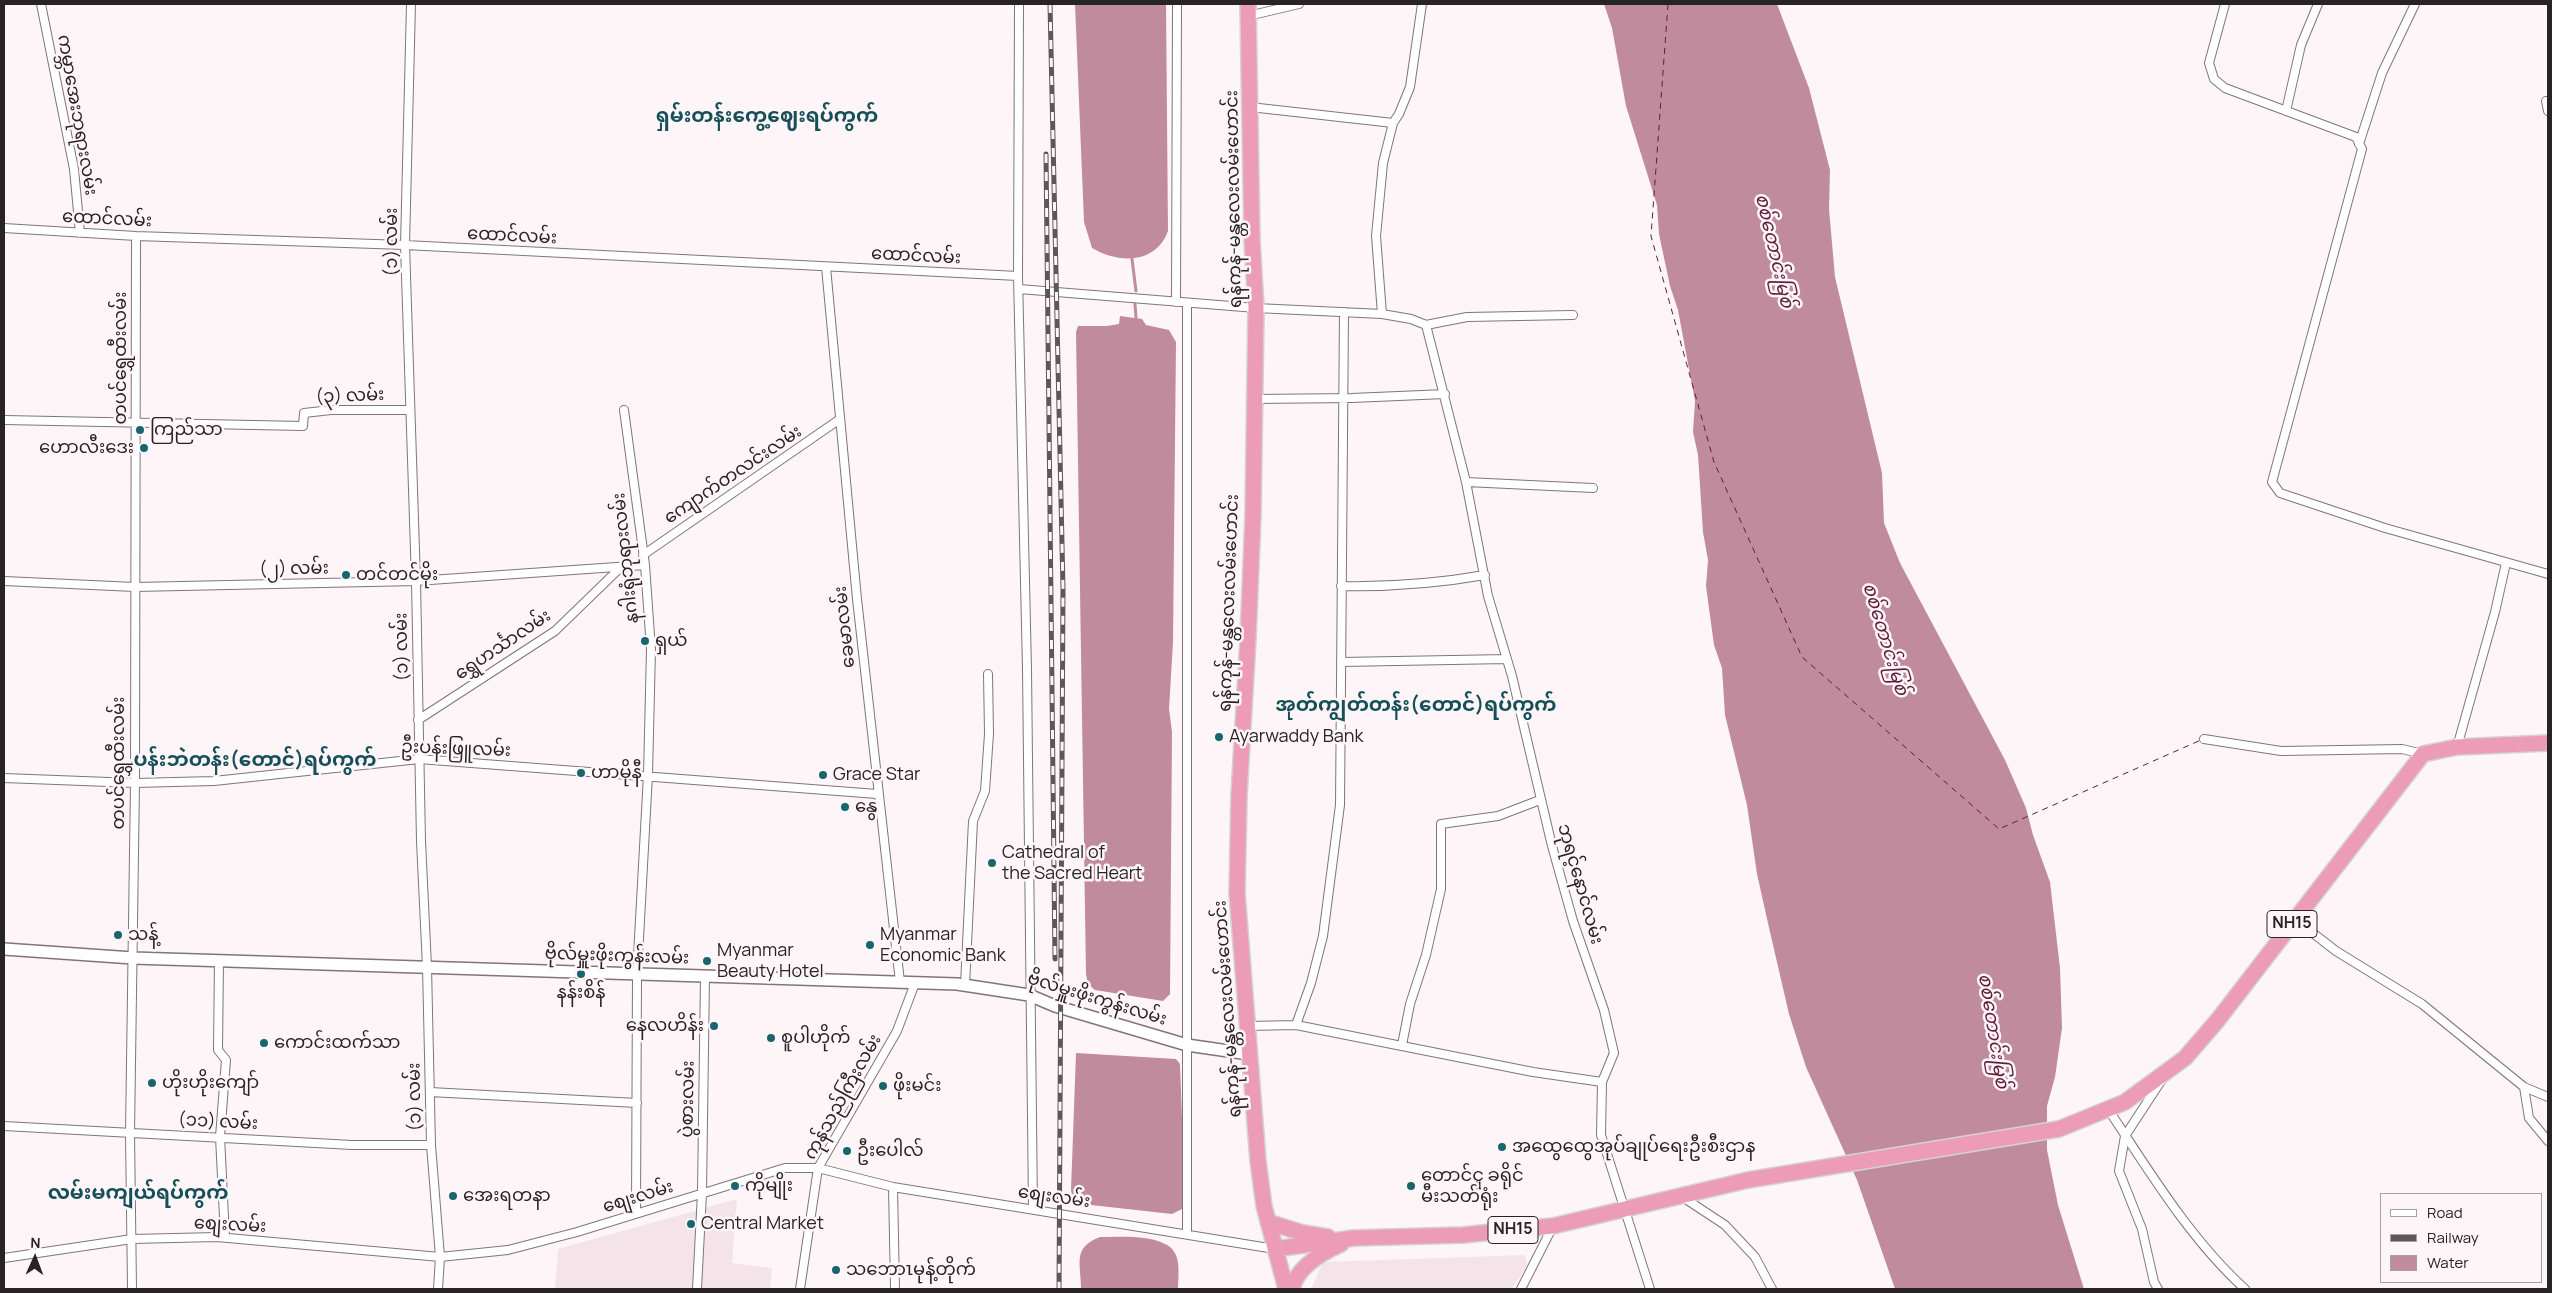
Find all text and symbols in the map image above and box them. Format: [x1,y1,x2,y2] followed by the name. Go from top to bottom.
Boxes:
[52,33,102,197] street label: ကမ္ဘာအေးဘုရားလမ်း
[1221,90,1247,308] street label: ရန်ကုန်-မန္တလေးလမ်းဟောင်း
[656,104,878,128] district label: ရှမ်းတန်းကွေ့ဈေးရပ်ကွက်
[1750,192,1798,310] water label: စစ်တောင်းမြစ်
[62,206,152,232] street label: ထောင်လမ်း
[381,208,403,276] street label: (၁) လမ်း
[467,223,557,249] street label: ထောင်လမ်း
[871,243,961,269] street label: ထောင်လမ်း
[110,292,132,424] street label: တပင်ရွှေထီးလမ်း
[315,384,385,408] street label: (၃) လမ်း
[150,419,223,441] place label: ကြည်သာ
[660,421,806,529] street label: ကျောက်တလင်းလမ်း
[134,424,146,436] marker: ကြည်သာ
[39,437,134,459] place label: ဟောလီးဒေး
[138,442,150,454] marker: ဟောလီးဒေး
[608,492,644,624] street label: နဂါးရုံဘုရားလမ်း
[1214,494,1244,712] street label: ရန်ကုန်-မန္တလေးလမ်းဟောင်း
[259,558,329,580] street label: (၂) လမ်း
[356,564,438,586] place label: တင်တင်မိုး
[340,569,352,581] marker: တင်တင်မိုး
[1857,580,1913,698] water label: စစ်တောင်းမြစ်
[830,585,860,669] street label: ခေမာလမ်း
[451,605,555,685] street label: ရွှေဟင်္သာလမ်း
[391,612,413,682] street label: (၁) လမ်း
[655,630,687,652] place label: ရှယ်
[639,635,651,647] marker: ရှယ်
[1275,693,1557,717] district label: အုတ်ကျွတ်တန်း(တောင်)ရပ်ကွက်
[108,697,130,829] street label: တပင်ရွှေထီးလမ်း
[1229,726,1363,748] place label: Ayarwaddy Bank
[1213,731,1225,743] marker: Ayarwaddy Bank
[401,736,511,762] street label: ဦးပန်းဖြူလမ်း
[134,748,376,772] district label: ပန်းဘဲတန်း(တောင်)ရပ်ကွက်
[591,762,642,784] place label: ဟာမိုနီ
[833,764,920,786] place label: Grace Star
[575,767,587,779] marker: ဟာမိုနီ
[817,769,829,781] marker: Grace Star
[855,796,877,818] place label: နွေ
[839,801,851,813] marker: နွေ
[1552,821,1608,947] street label: ဘုရင့်နောင်လမ်း
[1002,842,1143,884] place label: Cathedral of the Sacred Heart
[986,857,998,869] marker: Cathedral of the Sacred Heart
[1210,900,1246,1118] street label: ရန်ကုန်-မန္တလေးလမ်းဟောင်း
[2267,911,2317,938] road number: NH15
[128,924,159,946] place label: သန့်
[880,924,1006,966] place label: Myanmar Economic Bank
[112,929,124,941] marker: သန့်
[864,939,876,951] marker: Myanmar Economic Bank
[717,940,824,982] place label: Myanmar Beauty Hotel
[544,943,690,969] street label: ဗိုလ်မှူးဖိုးကွန်းလမ်း
[701,955,713,967] marker: Myanmar Beauty Hotel
[575,968,587,980] marker: နန်းစိန်
[1025,968,1169,1030] street label: ဗိုလ်မှူးဖိုးကွန်းလမ်း
[1973,972,2013,1090] water label: စစ်တောင်းမြစ်
[556,982,606,1004] place label: နန်းစိန်
[626,1015,704,1037] place label: နေလဟိန်း
[708,1020,720,1032] marker: နေလဟိန်း
[781,1027,851,1049] place label: စူပါဟိုက်
[800,1031,886,1163] street label: ကုန်သည်ကြီးလမ်း
[274,1032,400,1054] place label: ကောင်းထက်သာ
[765,1032,777,1044] marker: စူပါဟိုက်
[258,1037,270,1049] marker: ကောင်းထက်သာ
[677,1060,699,1138] street label: ပွဲစားလမ်း
[404,1062,426,1132] street label: (၁) လမ်း
[162,1072,259,1094] place label: ဟိုးဟိုးကျော်
[893,1075,941,1097] place label: ဖိုးမင်း
[146,1077,158,1089] marker: ဟိုးဟိုးကျော်
[877,1080,889,1092] marker: ဖိုးမင်း
[177,1109,259,1135] street label: (၁၁) လမ်း
[1512,1136,1756,1158] place label: အထွေထွေအုပ်ချုပ်ရေးဦးစီးဌာန
[857,1140,923,1162] place label: ဦးပေါလ်
[1496,1141,1508,1153] marker: အထွေထွေအုပ်ချုပ်ရေးဦးစီးဌာန
[841,1145,853,1157] marker: ဦးပေါလ်
[1421,1165,1524,1208] place label: တောင်ငူ ခရိုင် မီးသတ်ရုံး
[745,1175,793,1197] place label: ကိုမျိုး
[600,1176,676,1218] street label: စျေးလမ်း
[729,1180,741,1192] marker: ကိုမျိုး
[1405,1180,1417,1192] marker: တောင်ငူ ခရိုင် မီးသတ်ရုံး
[48,1181,228,1205] district label: လမ်းမကျယ်ရပ်ကွက်
[1016,1181,1092,1213] street label: စျေးလမ်း
[463,1185,551,1207] place label: အေးရတနာ
[447,1190,459,1202] marker: အေးရတနာ
[2380,1193,2542,1283] legend
[2427,1202,2463,1223] text: Road
[193,1212,267,1238] street label: စျေးလမ်း
[701,1213,824,1235] place label: Central Market
[1488,1216,1538,1244] road number: NH15
[685,1218,697,1230] marker: Central Market
[2427,1227,2479,1248] text: Railway
[10,1233,60,1283] north arrow
[30,1233,41,1252] text: N
[2427,1252,2469,1273] text: Water
[846,1259,976,1281] place label: သဘောၤမုန့်တိုက်
[830,1264,842,1276] marker: သဘောၤမုန့်တိုက်

